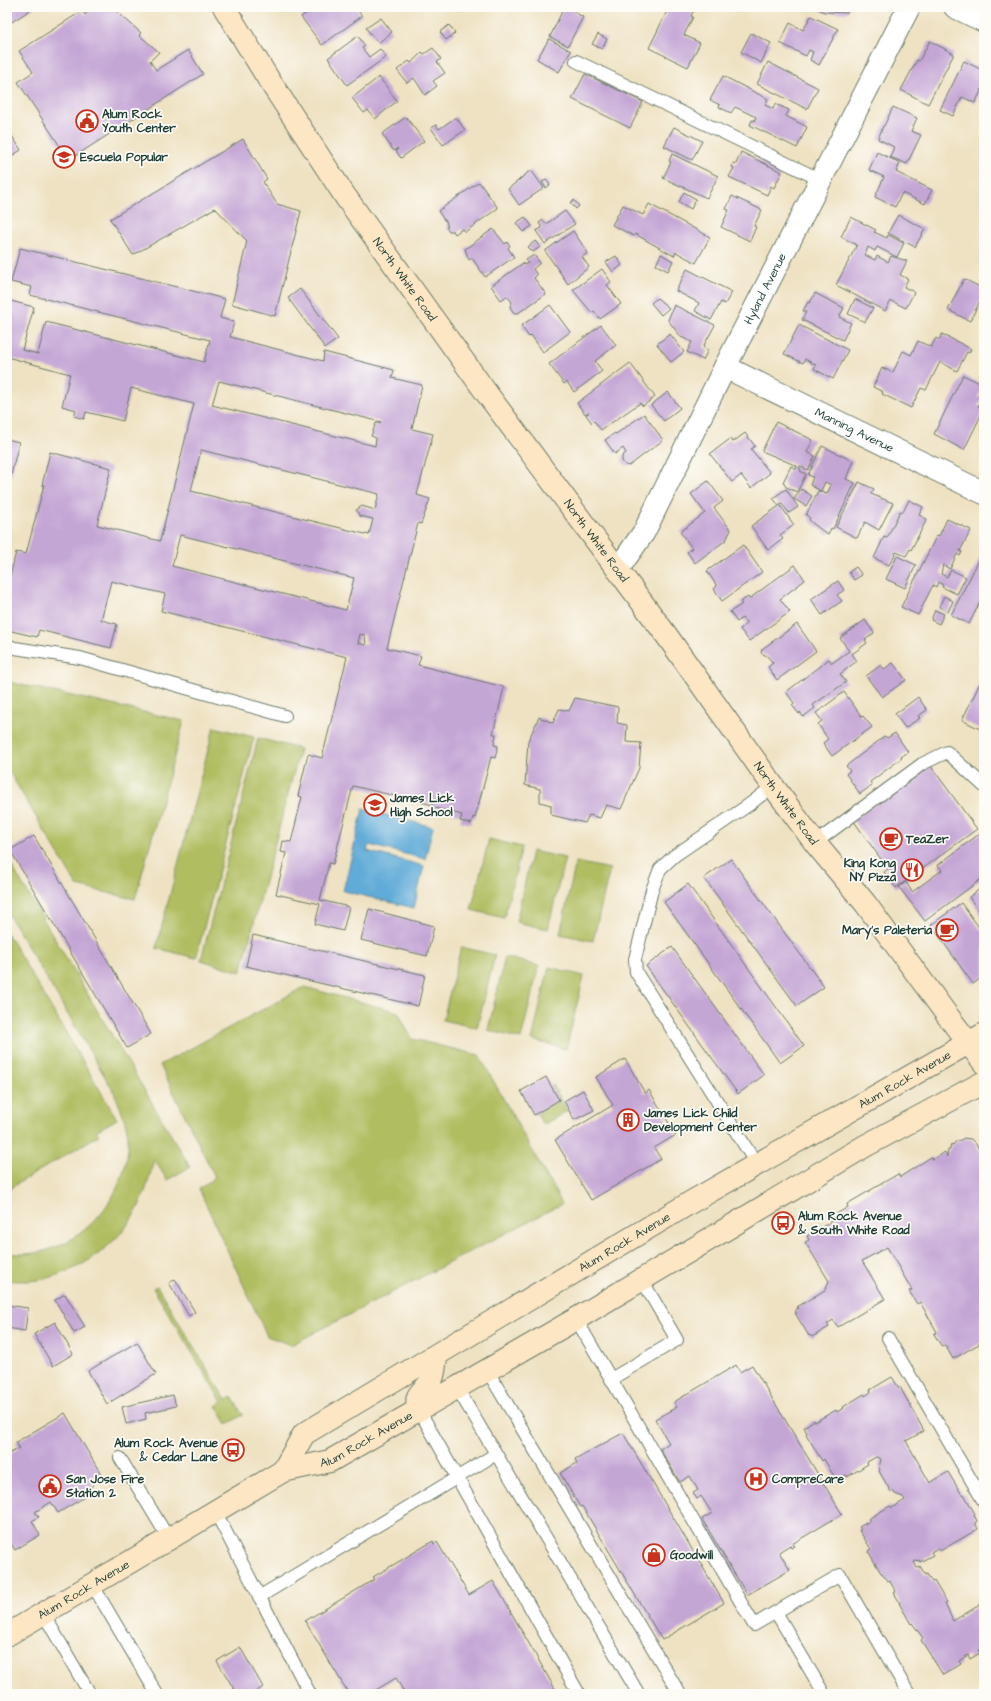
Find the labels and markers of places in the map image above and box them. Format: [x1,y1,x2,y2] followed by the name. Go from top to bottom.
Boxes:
[102,106,176,137] place label: Alum Rock Youth Center
[74,108,100,134] public building icon: Alum Rock Youth Center
[51,144,77,170] school or university icon: Escuela Popular
[80,149,168,167] place label: Escuela Popular
[389,790,455,823] place label: James Lick High School
[362,792,388,818] school or university icon: James Lick High School
[878,826,904,852] cafe icon: TeaZer
[905,831,949,848] place label: TeaZer
[844,855,897,886] place label: King Kong NY Pizza
[899,857,925,883] restaurant icon: King Kong NY Pizza
[934,917,960,943] cafe icon: Mary's Paleteria
[842,922,933,940] place label: Mary's Paleteria
[643,1105,757,1137] place label: James Lick Child Development Center
[615,1107,641,1133] building icon: James Lick Child Development Center
[797,1208,911,1239] place label: Alum Rock Avenue & South White Road
[770,1210,796,1236] bus stop icon: Alum Rock Avenue & South White Road
[114,1435,219,1466] place label: Alum Rock Avenue & Cedar Lane
[220,1437,246,1463] bus stop icon: Alum Rock Avenue & Cedar Lane
[743,1466,769,1492] hospital icon: CompreCare
[65,1471,145,1502] place label: San Jose Fire Station 2
[772,1471,845,1489] place label: CompreCare
[37,1473,63,1499] public building icon: San Jose Fire Station 2
[641,1542,667,1568] shop icon: Goodwill
[670,1547,713,1564] place label: Goodwill

